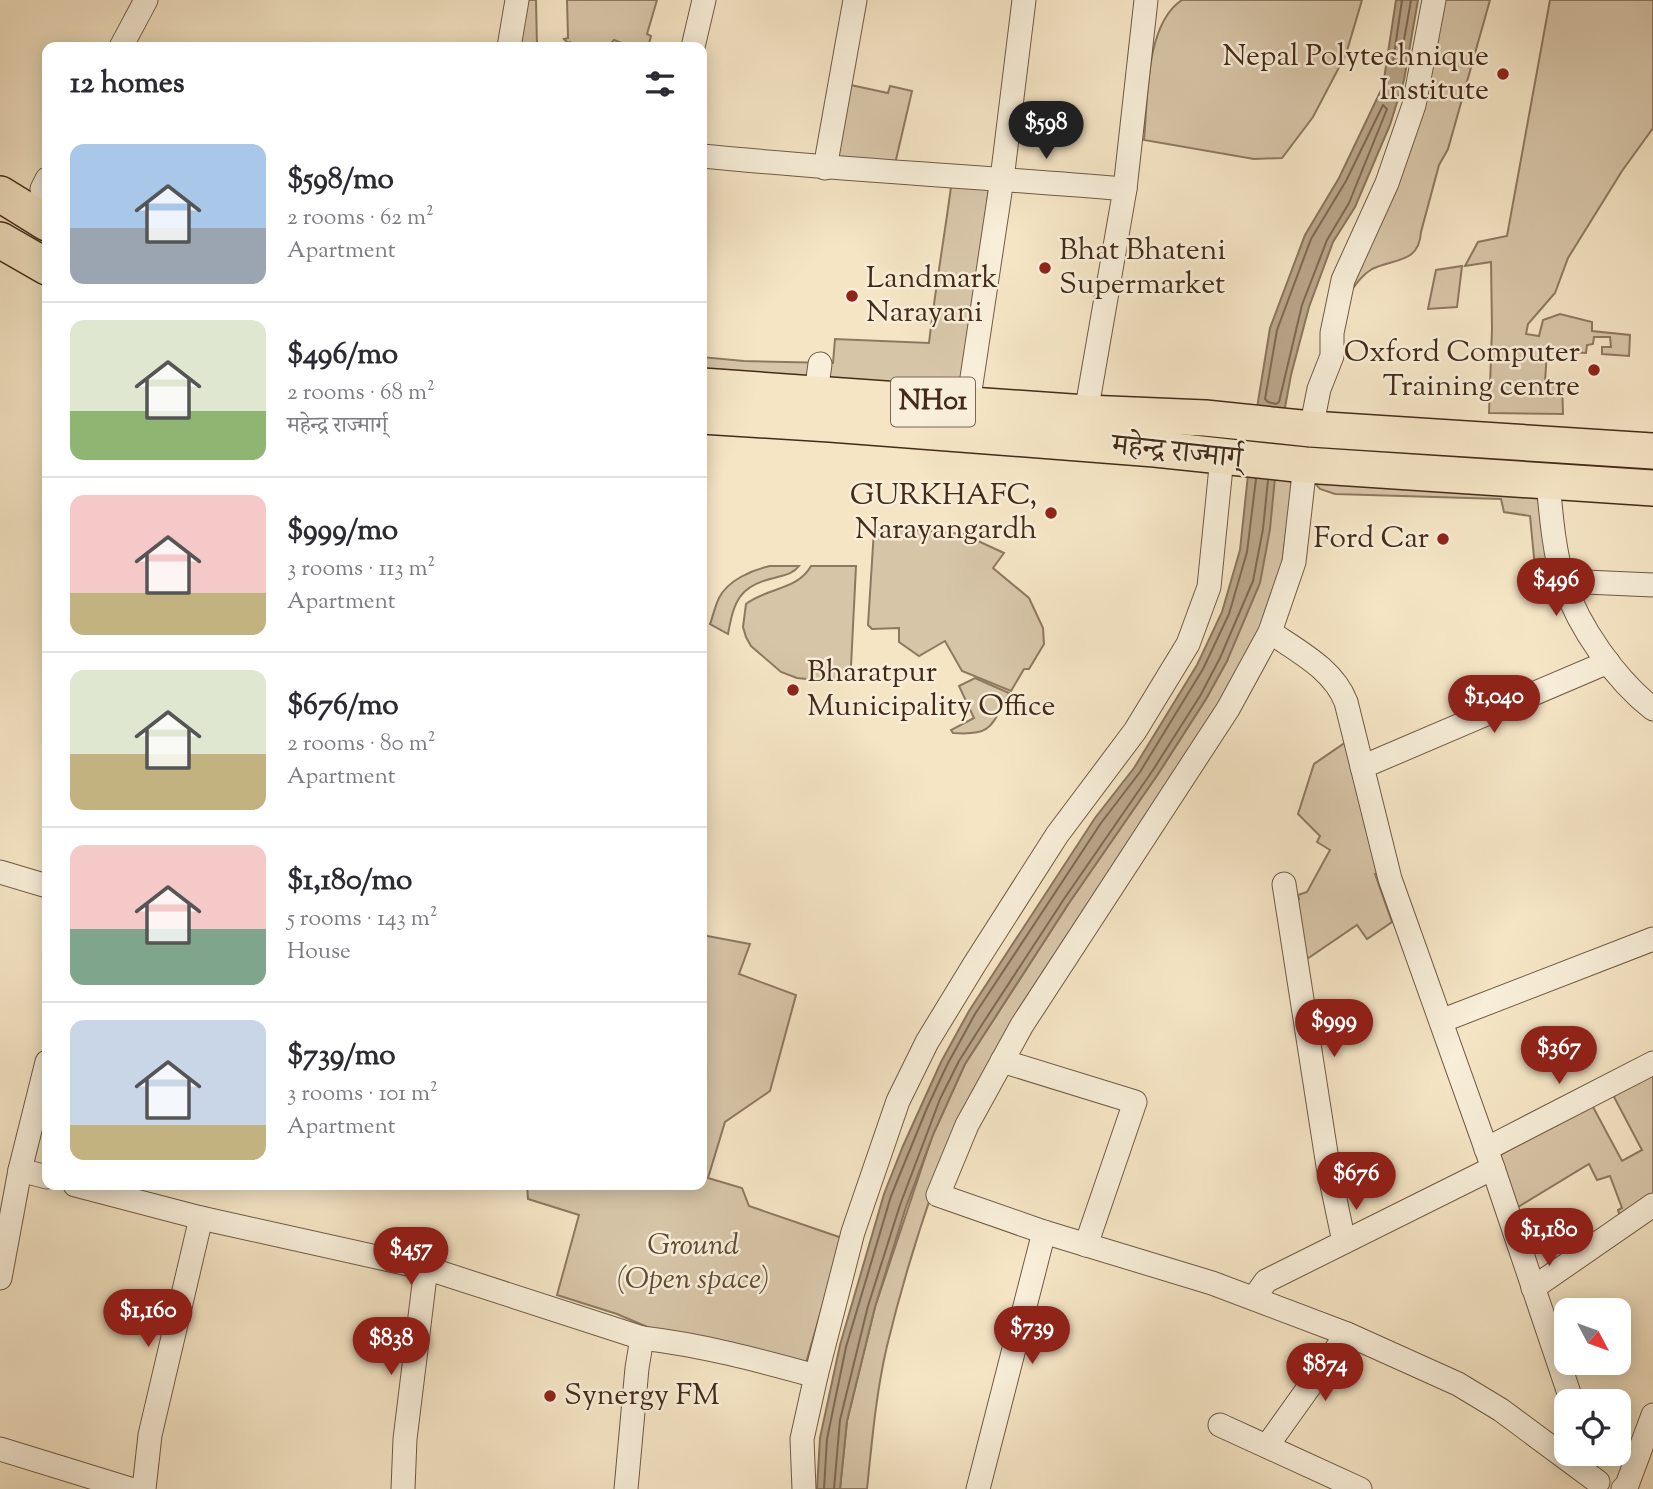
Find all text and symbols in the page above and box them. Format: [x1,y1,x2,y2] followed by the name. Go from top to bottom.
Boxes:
[1223,36,1489,113] place label: Nepal Polytechnique Institute
[70,63,185,106] text: 12 homes
[641,65,679,103] icon: filters
[1495,66,1511,82] marker: Nepal Polytechnique Institute
[1005,102,1087,161] pin: $598
[1025,107,1067,140] text: $598
[287,159,394,202] text: $598/mo
[126,172,210,256] icon: home
[287,202,434,235] text: 2 rooms · 62 m²
[1059,230,1226,307] place label: Bhat Bhateni Supermarket
[287,235,396,268] text: Apartment
[866,258,998,335] place label: Landmark Narayani
[1037,260,1053,276] marker: Bhat Bhateni Supermarket
[844,288,860,304] marker: Landmark Narayani
[1344,332,1580,409] place label: Oxford Computer Training centre
[287,334,398,377] text: $496/mo
[126,348,210,432] icon: home
[1586,362,1602,378] marker: Oxford Computer Training centre
[287,377,435,410] text: 2 rooms · 68 m²
[891,378,975,426] road number: NH01
[287,410,388,443] text: महेन्द्र राज्मार्ग्
[1108,425,1249,482] street label: महेन्द्र राज्मार्ग्
[850,475,1037,552] place label: GURKHAFC, Narayangardh
[1043,505,1059,521] marker: GURKHAFC, Narayangardh
[287,510,398,553] text: $999/mo
[1313,518,1429,561] place label: Ford Car
[126,523,210,607] icon: home
[1435,531,1451,547] marker: Ford Car
[287,553,435,586] text: 3 rooms · 113 m²
[1515,558,1597,618] pin: $496
[1533,564,1579,597] text: $496
[287,586,396,619] text: Apartment
[807,652,1056,729] place label: Bharatpur Municipality Office
[1437,676,1551,735] pin: $1,040
[1464,681,1524,714] text: $1,040
[785,682,801,698] marker: Bharatpur Municipality Office
[287,685,399,728] text: $676/mo
[126,698,210,782] icon: home
[287,728,435,761] text: 2 rooms · 80 m²
[287,761,396,794] text: Apartment
[287,860,413,903] text: $1,180/mo
[126,873,210,957] icon: home
[287,903,438,936] text: 5 rooms · 143 m²
[287,936,351,969] text: House
[1293,1000,1375,1059] pin: $999
[1311,1005,1357,1038] text: $999
[1518,1026,1600,1086] pin: $367
[1537,1032,1581,1065] text: $367
[287,1035,396,1078] text: $739/mo
[126,1048,210,1132] icon: home
[287,1078,438,1111] text: 3 rooms · 101 m²
[287,1111,396,1144] text: Apartment
[1315,1152,1397,1212] pin: $676
[1333,1158,1379,1191] text: $676
[1492,1208,1606,1268] pin: $1,180
[1520,1214,1578,1247] text: $1,180
[617,1225,769,1302] park label: Ground (Open space)
[370,1228,452,1287] pin: $457
[389,1233,433,1266] text: $457
[91,1290,205,1349] pin: $1,160
[119,1295,177,1328] text: $1,160
[1554,1298,1631,1376] north arrow
[1554,1298,1631,1466] map controls
[991,1306,1073,1366] pin: $739
[1010,1312,1054,1345] text: $739
[350,1318,432,1377] pin: $838
[369,1323,413,1356] text: $838
[1284,1344,1366,1403] pin: $874
[1302,1349,1348,1382] text: $874
[564,1375,720,1418] place label: Synergy FM
[542,1388,558,1404] marker: Synergy FM
[1554,1389,1631,1466] button: locate

